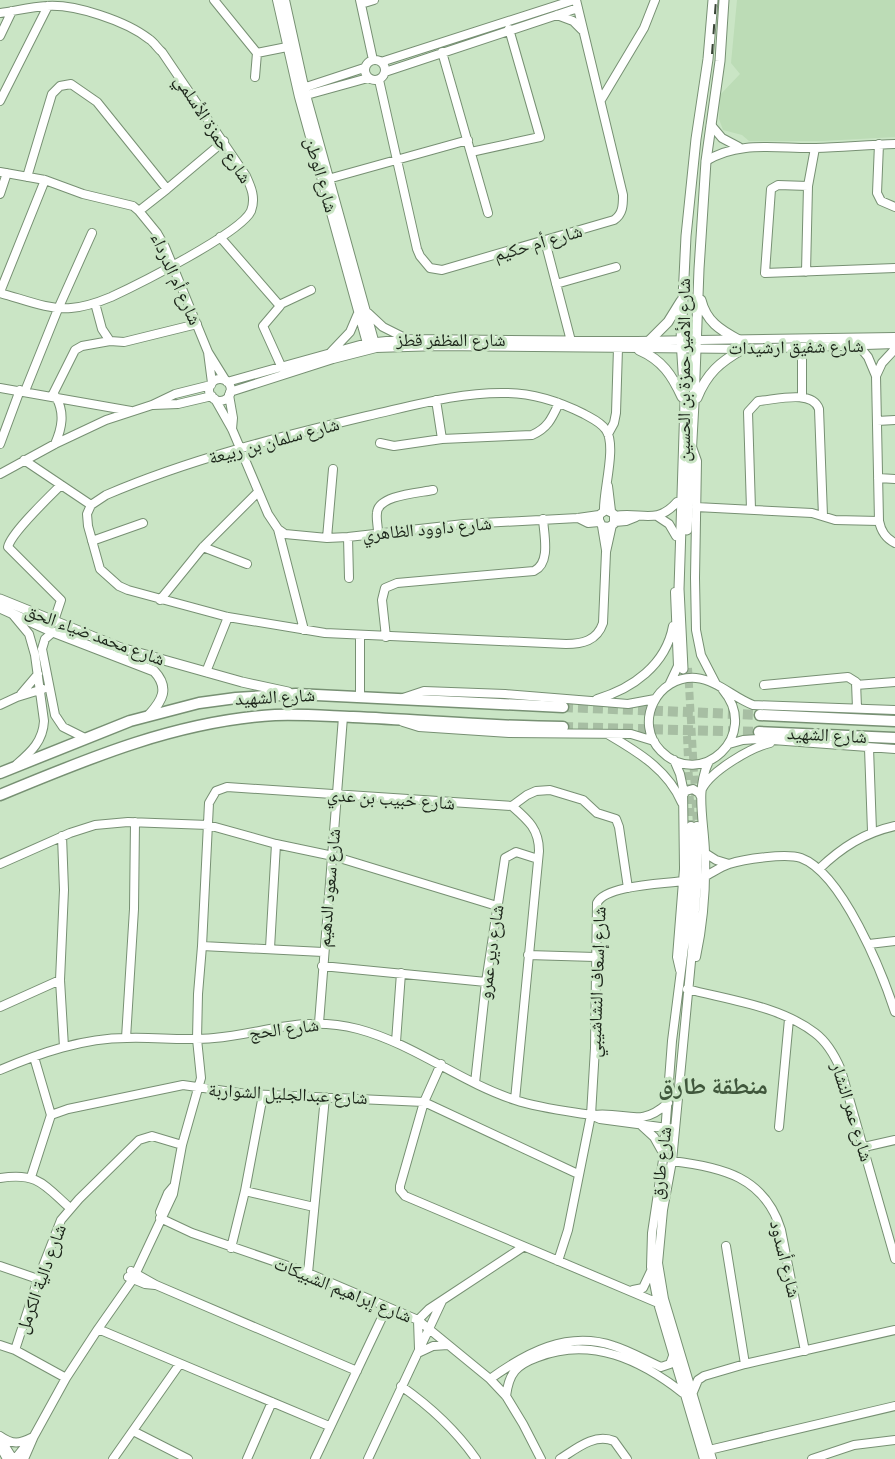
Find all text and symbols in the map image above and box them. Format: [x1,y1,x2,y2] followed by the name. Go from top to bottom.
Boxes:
[167,70,256,189] street label: شارع حمزة الأسلمي
[300,135,342,215] street label: شارع الوطن
[491,220,585,267] street label: شارع أم حكيم
[145,230,206,329] street label: شارع أم الدرداء
[673,278,695,462] street label: شارع الأمير حمزة بن الحسين
[395,329,506,351] street label: شارع المظفر قطز
[728,335,864,359] street label: شارع شفيق ارشيدات
[206,413,342,469] street label: شارع سلمان بن ربيعة
[361,512,493,549] street label: شارع داوود الظاهري
[22,600,168,670] street label: شارع محمد ضياء الحق
[234,684,316,710] street label: شارع الشهيد
[786,722,868,748] street label: شارع الشهيد
[326,784,456,818] street label: شارع خبيب بن عدي
[313,828,346,948] street label: شارع سعود الدهيم
[473,903,509,1001] street label: شارع دير عمرو
[583,906,614,1058] street label: شارع إسعاف النشاشيبي
[248,1014,320,1045] street label: شارع الحج
[826,1059,878,1164] street label: شارع عمر النشار
[658,1071,768,1101] district label: منطقة طارق
[208,1079,368,1109] street label: شارع عبدالجليل الشواربة
[646,1125,676,1201] street label: شارع طارق
[765,1218,805,1300] street label: شارع أسدود
[11,1221,71,1337] street label: شارع دالية الكرمل
[271,1252,415,1329] street label: شارع إبراهيم الشبيكات

